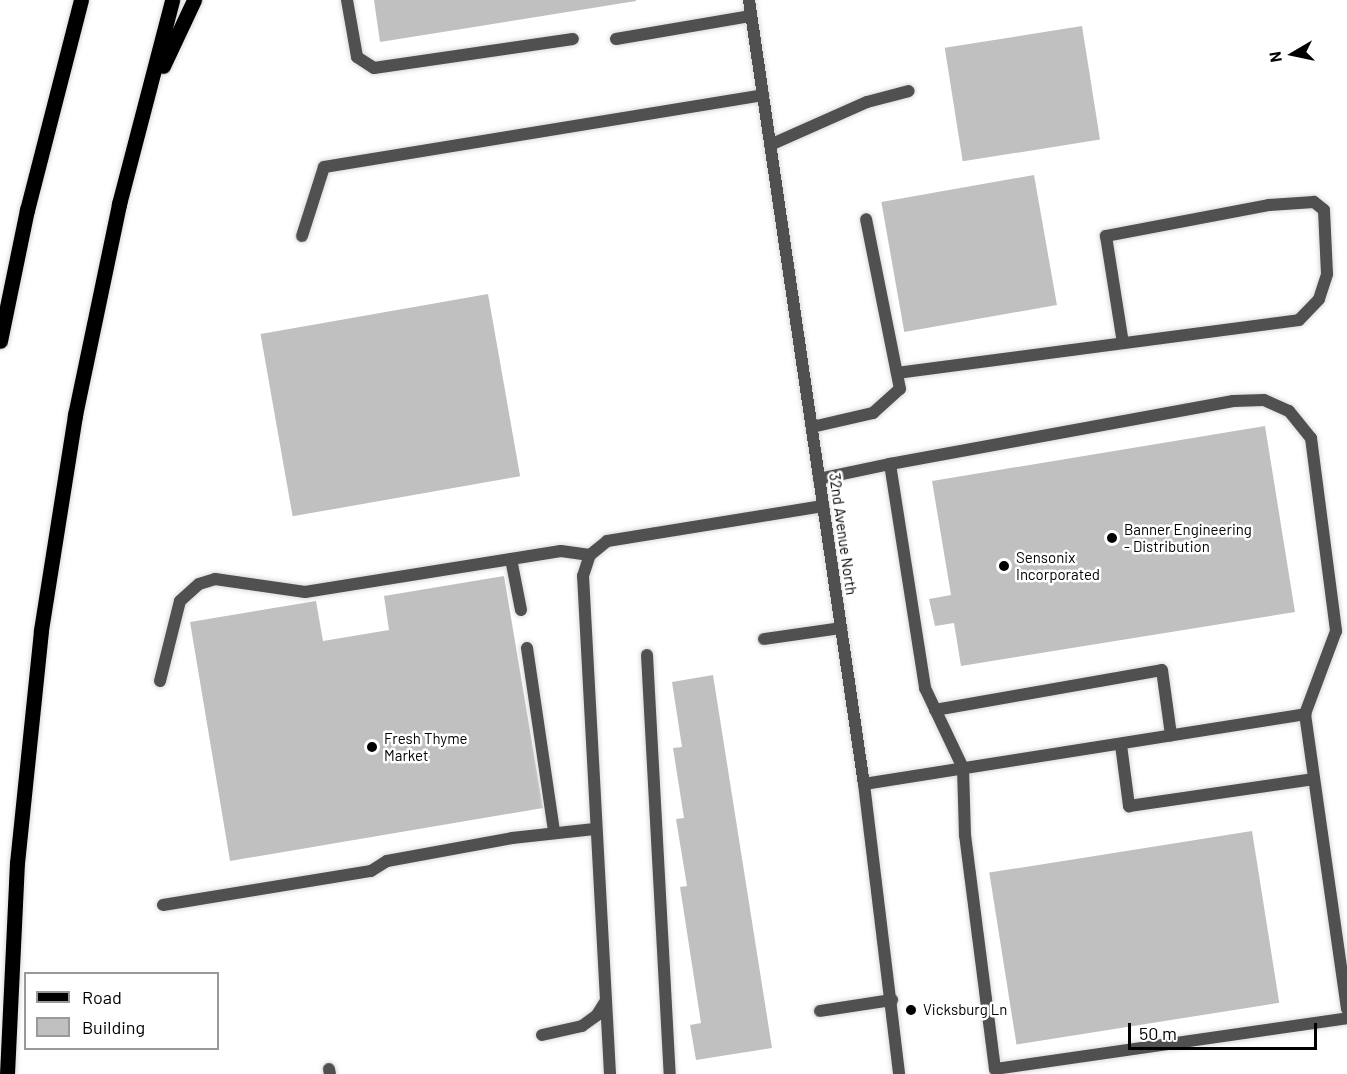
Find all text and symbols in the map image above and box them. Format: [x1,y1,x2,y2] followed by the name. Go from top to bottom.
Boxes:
[1263,24,1323,84] north arrow
[1265,50,1285,64] text: N
[826,472,860,596] street label: 32nd Avenue North
[1124,520,1252,555] place label: Banner Engineering - Distribution
[1105,531,1119,545] marker: Banner Engineering - Distribution
[1016,548,1100,583] place label: Sensonix Incorporated
[997,559,1011,573] marker: Sensonix Incorporated
[384,729,468,764] place label: Fresh Thyme Market
[365,740,379,754] marker: Fresh Thyme Market
[24,972,219,1050] legend
[82,986,122,1008] text: Road
[923,1001,1007,1019] place label: Vicksburg Ln
[904,1003,918,1017] marker: Vicksburg Ln
[1131,1011,1320,1049] scale bar
[82,1016,145,1038] text: Building
[1139,1022,1177,1044] text: 50 m

